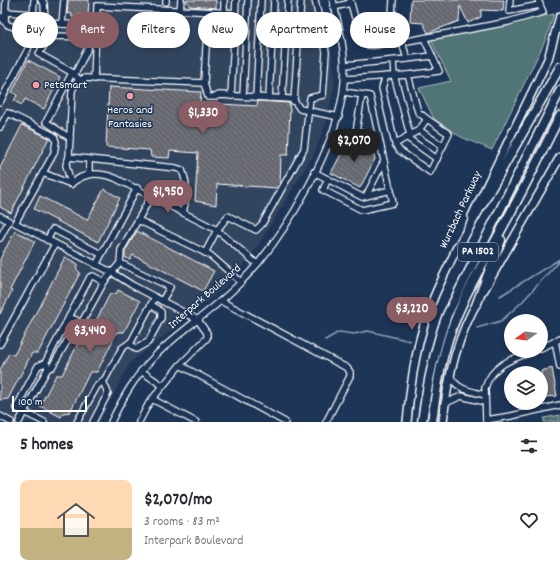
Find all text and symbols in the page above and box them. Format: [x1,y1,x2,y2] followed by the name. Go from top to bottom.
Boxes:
[12,12,58,48] chip: Buy
[66,12,119,48] chip: Rent
[127,12,190,48] chip: Filters
[198,12,248,48] chip: New
[256,12,342,48] chip: Apartment
[350,12,410,48] chip: House
[44,77,88,94] place label: PetSmart
[31,80,41,90] marker: PetSmart
[125,91,135,101] marker: Heros and Fantasies
[170,101,236,135] pin: $1,330
[107,102,153,133] place label: Heros and Fantasies
[188,104,218,123] text: $1,330
[321,129,387,163] pin: $2,070
[337,132,371,151] text: $2,070
[436,167,487,251] street label: Wurzbach Parkway
[135,180,201,214] pin: $1,950
[153,183,183,202] text: $1,950
[458,243,498,261] road number: PA 1502
[165,260,245,334] street label: Interpark Boulevard
[379,297,445,331] pin: $3,220
[395,300,429,319] text: $3,220
[504,314,548,358] north arrow
[504,314,548,410] map controls
[57,319,123,353] pin: $3,440
[74,322,106,341] text: $3,440
[504,366,548,410] button: layers
[12,394,87,413] scale bar
[18,395,42,411] text: 100 m
[20,434,73,458] text: 5 homes
[518,435,540,457] icon: filters
[144,489,212,513] text: $2,070/mo
[52,496,100,544] icon: home
[518,509,540,531] icon: heart
[144,513,220,532] text: 3 rooms · 83 m²
[144,532,243,551] text: Interpark Boulevard

